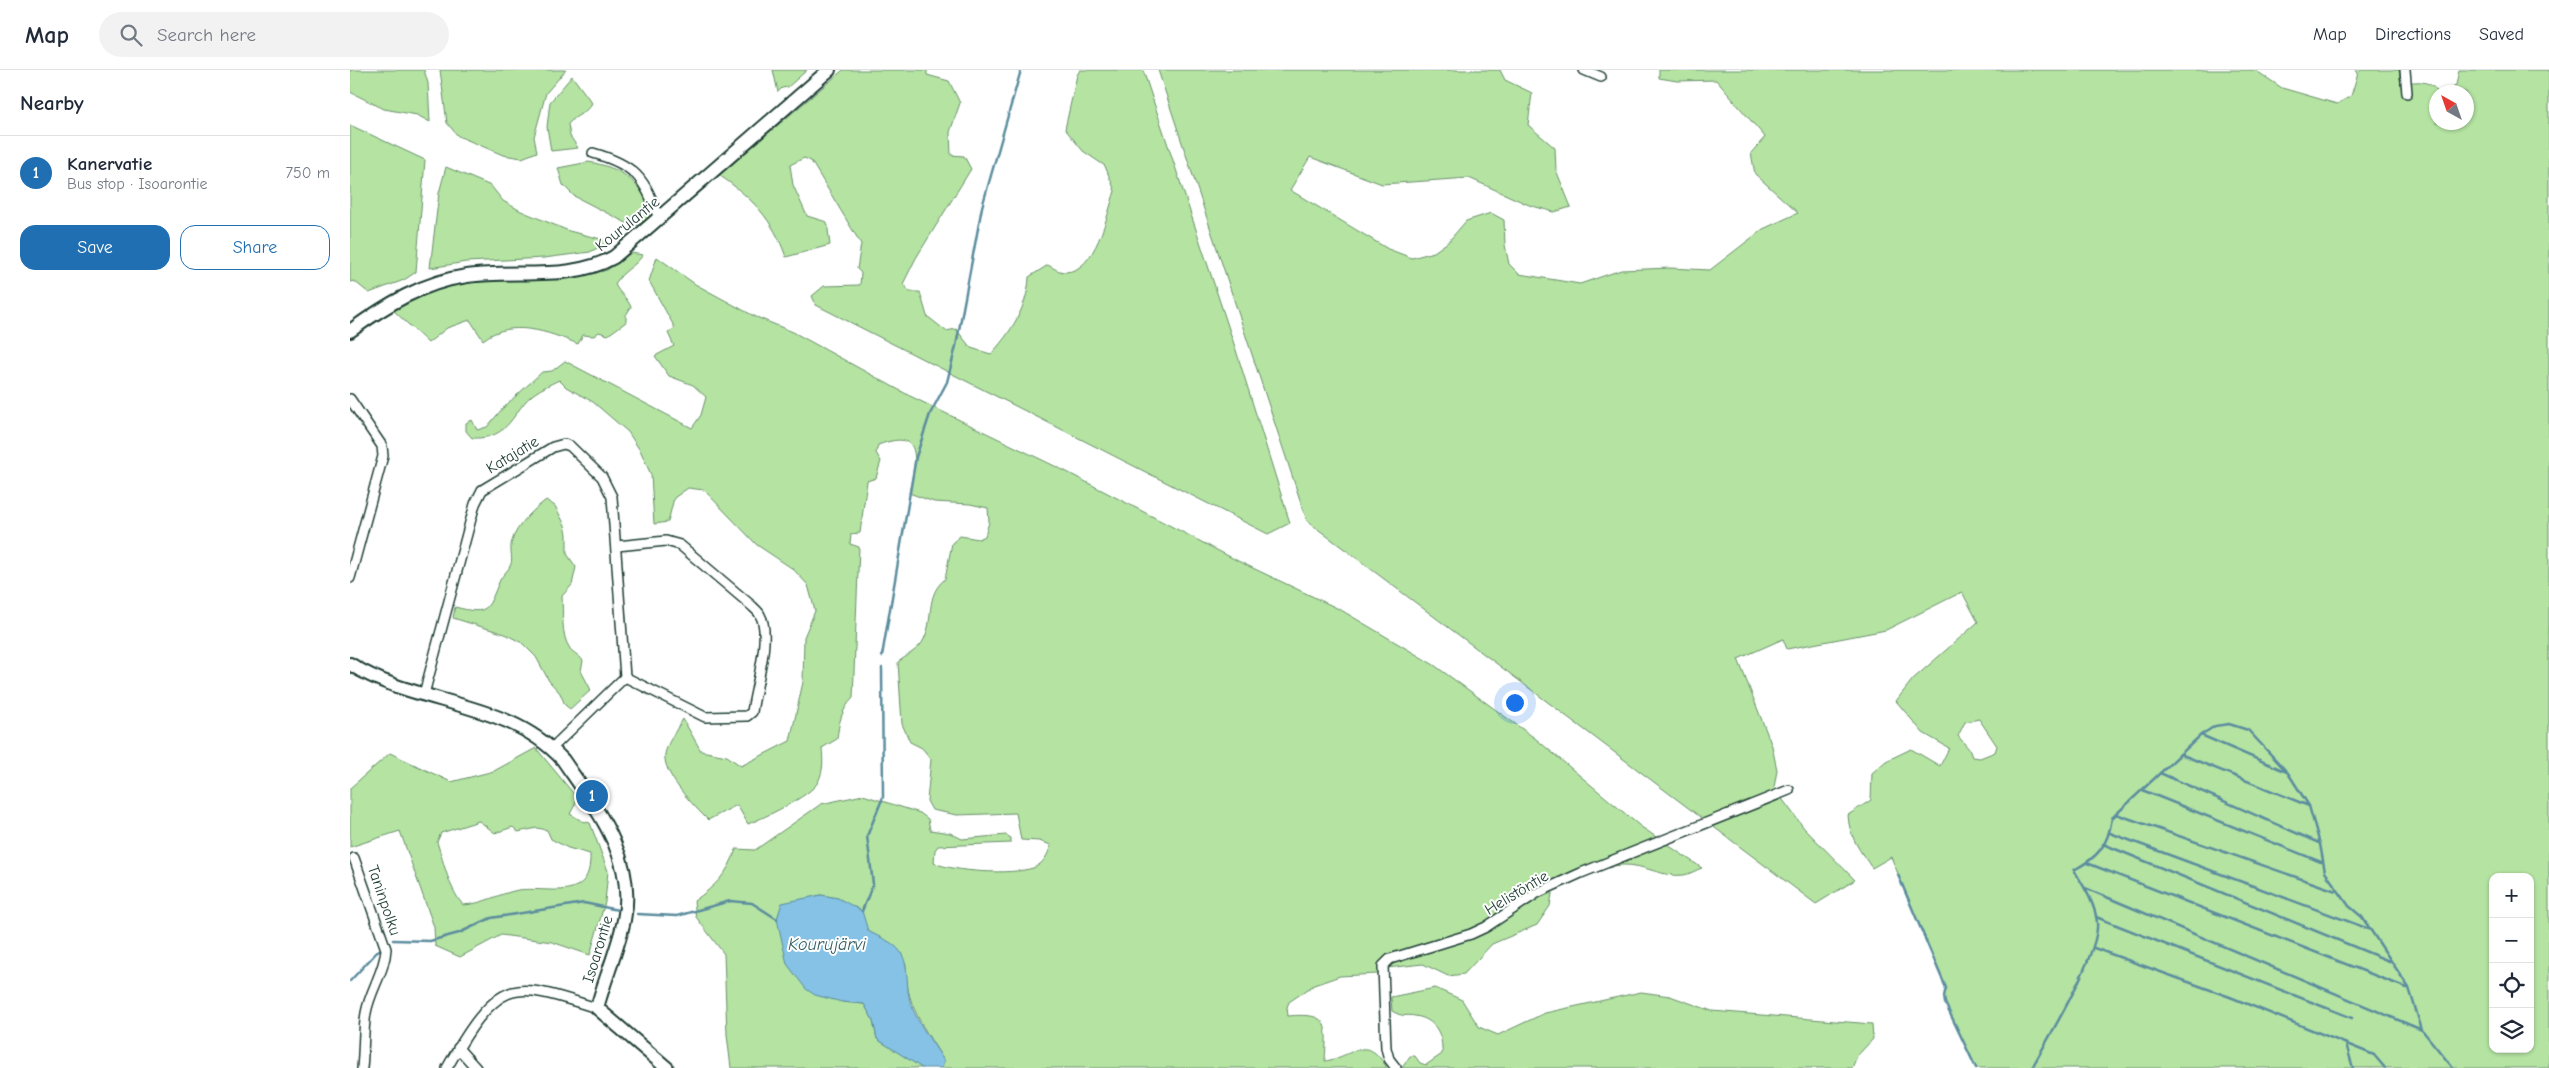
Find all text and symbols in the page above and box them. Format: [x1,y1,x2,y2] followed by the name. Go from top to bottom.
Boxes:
[99,12,449,57] search box
[25,21,69,49] text: Map
[117,21,145,49] icon: search
[157,24,256,46] text: Search here
[2313,24,2347,45] text: Map
[2375,24,2451,45] text: Directions
[2479,24,2524,45] text: Saved
[2429,85,2474,130] north arrow
[20,91,84,115] text: Nearby
[67,153,152,175] text: Kanervatie
[33,164,39,182] text: 1
[285,164,330,182] text: 750 m
[67,175,208,193] text: Bus stop · Isoarontie
[592,193,663,255] street label: Kourulantie
[20,225,170,270] button: Save
[180,225,330,270] button: Share
[483,432,542,477] street label: Katajatie
[1502,690,1528,716] your location
[576,777,608,815] pin: 1
[364,863,404,938] street label: Taninpolku
[1481,867,1552,919] street label: Helistöntie
[2489,873,2534,1053] map controls
[2489,873,2534,918] button: +
[579,914,617,985] street label: Isoarontie
[2489,918,2534,963] button: −
[788,934,867,955] water label: Kourujärvi
[2489,963,2534,1008] button: locate
[2489,1008,2534,1053] button: layers

